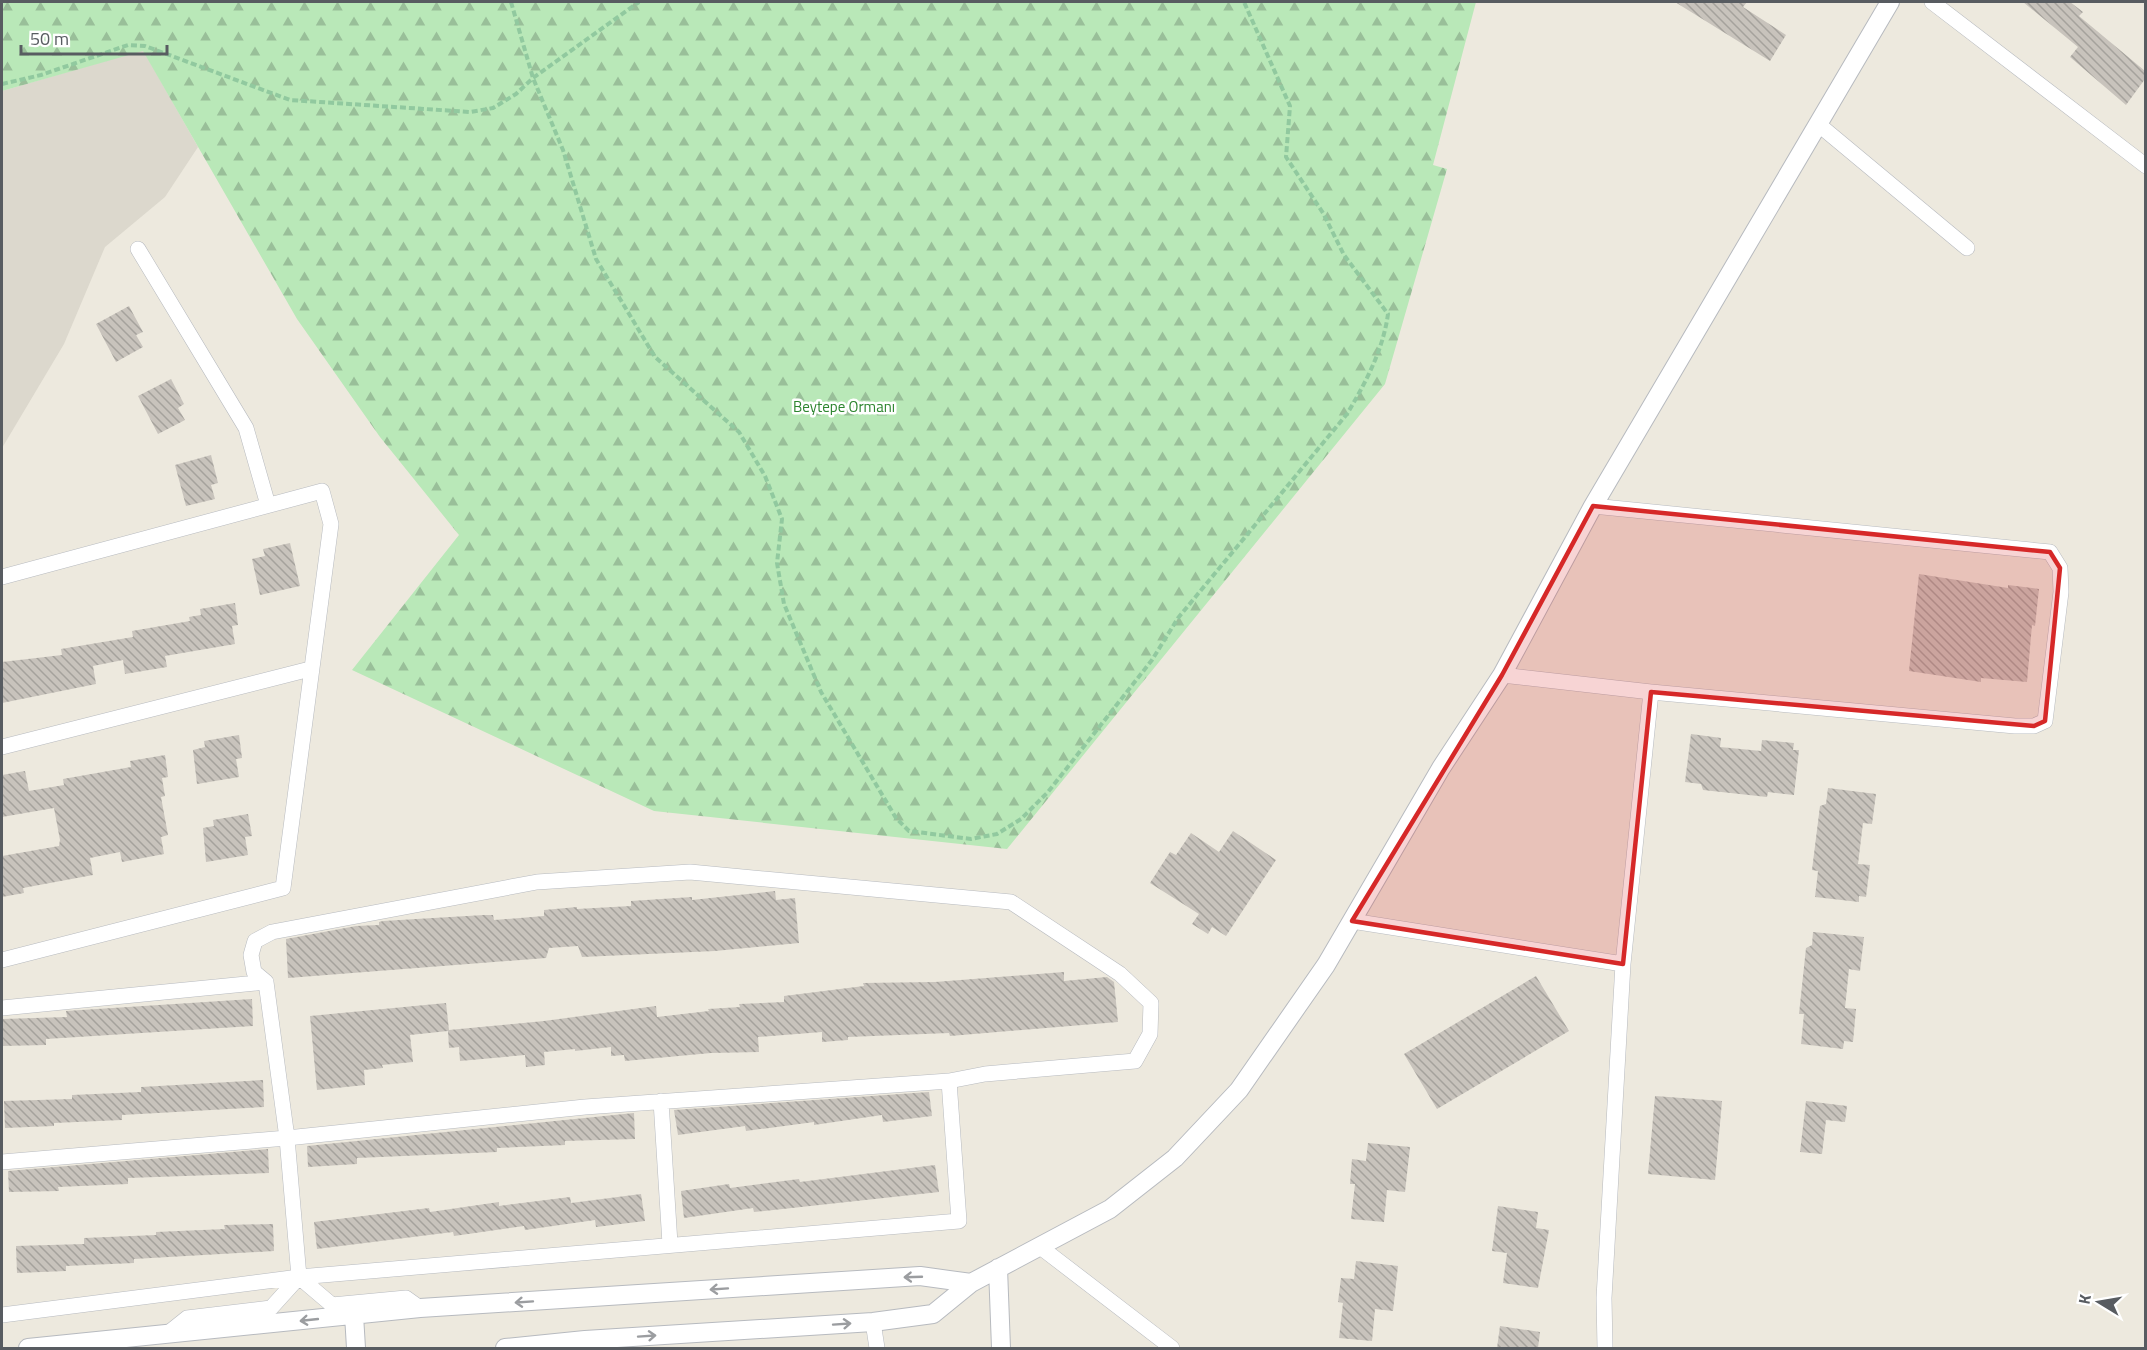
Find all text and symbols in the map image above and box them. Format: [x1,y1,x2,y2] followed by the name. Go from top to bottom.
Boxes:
[21,18,166,56] scale bar
[30,25,69,52] text: 50 m
[793,395,895,418] park label: Beytepe Ormanı
[904,1271,924,1283] one-way arrow
[2069,1272,2129,1332] north arrow
[709,1284,729,1295] one-way arrow
[2072,1292,2097,1306] text: K
[515,1296,535,1307] one-way arrow
[299,1315,319,1326] one-way arrow
[831,1318,851,1329] one-way arrow
[636,1331,656,1342] one-way arrow

